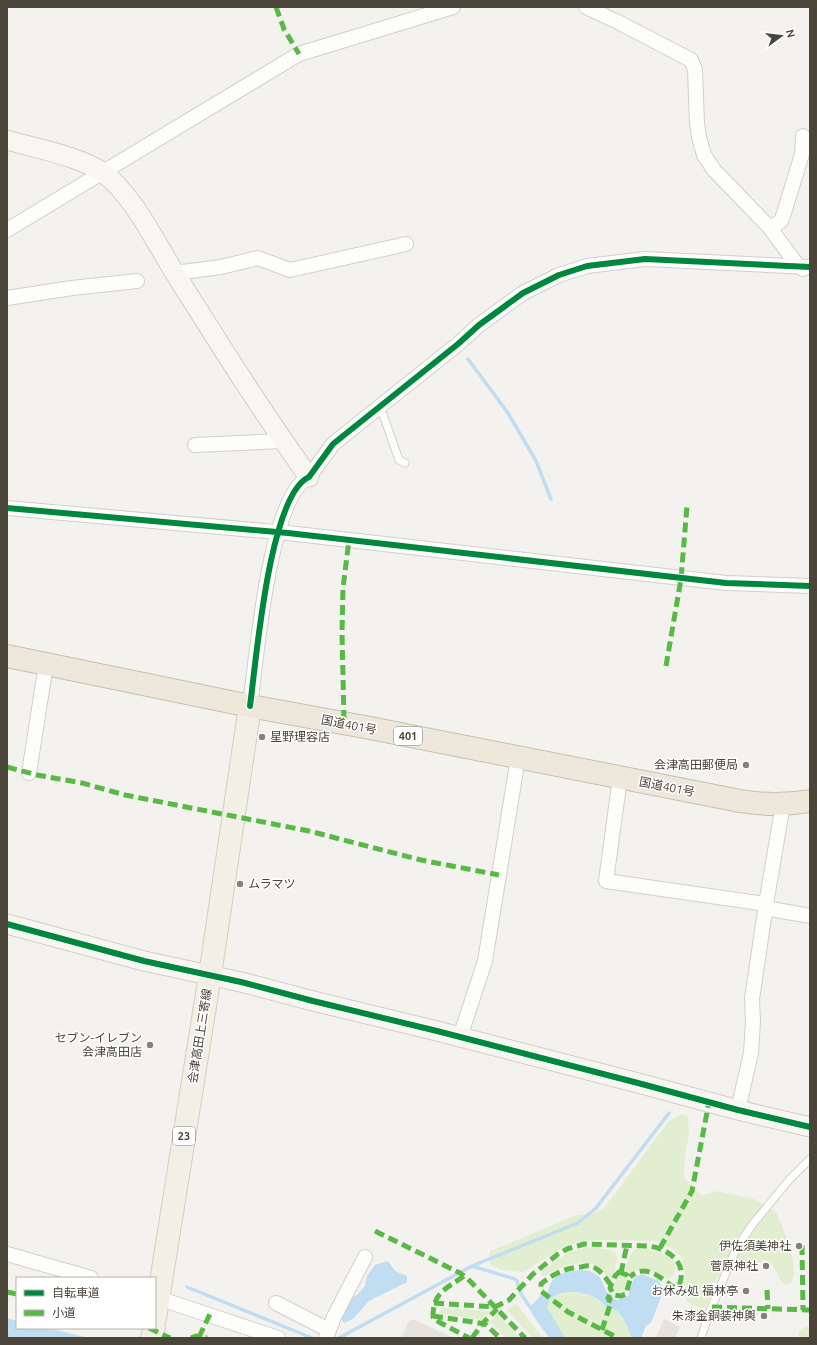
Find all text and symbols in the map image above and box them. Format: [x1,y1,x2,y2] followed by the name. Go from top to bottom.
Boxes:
[761,16,801,56] north arrow
[784,28,798,39] text: N
[320,713,378,736] street label: 国道401号
[394,727,422,745] road number: 401
[270,730,330,743] place label: 星野理容店
[257,732,267,742] marker: 星野理容店
[654,758,738,771] place label: 会津高田郵便局
[741,760,751,770] marker: 会津高田郵便局
[638,775,696,798] street label: 国道401号
[248,877,295,890] place label: ムラマツ
[235,879,245,889] marker: ムラマツ
[186,987,213,1084] street label: 会津高田上三寄線
[55,1031,142,1058] place label: セブン-イレブン 会津高田店
[145,1040,155,1050] marker: セブン-イレブン 会津高田店
[173,1127,195,1145] road number: 23
[719,1239,791,1252] place label: 伊佐須美神社
[794,1241,804,1251] marker: 伊佐須美神社
[710,1259,758,1272] place label: 菅原神社
[761,1261,771,1271] marker: 菅原神社
[16,1277,156,1329] legend
[651,1284,738,1297] place label: お休み処 福林亭
[52,1286,100,1299] text: 自転車道
[741,1286,751,1296] marker: お休み処 福林亭
[52,1306,76,1319] text: 小道
[672,1309,756,1322] place label: 朱漆金銅装神輿
[759,1311,769,1321] marker: 朱漆金銅装神輿

